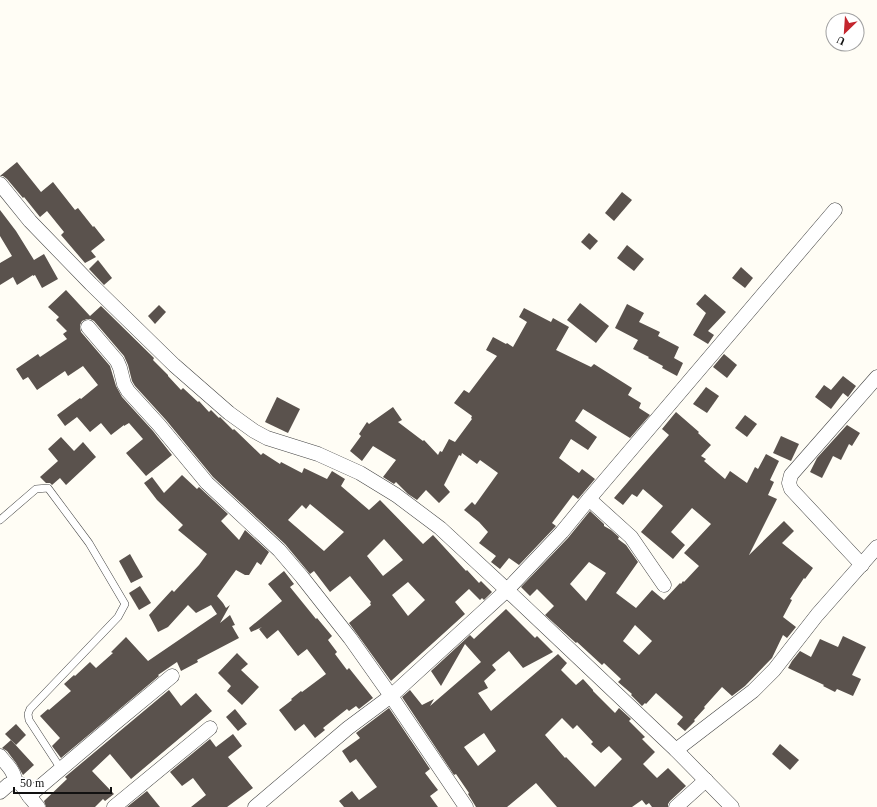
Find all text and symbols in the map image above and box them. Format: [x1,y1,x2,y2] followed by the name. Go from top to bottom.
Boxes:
[825,12,865,52] north arrow
[835,34,847,48] text: U
[14,769,111,795] scale bar
[20,776,45,790] text: 50 m

